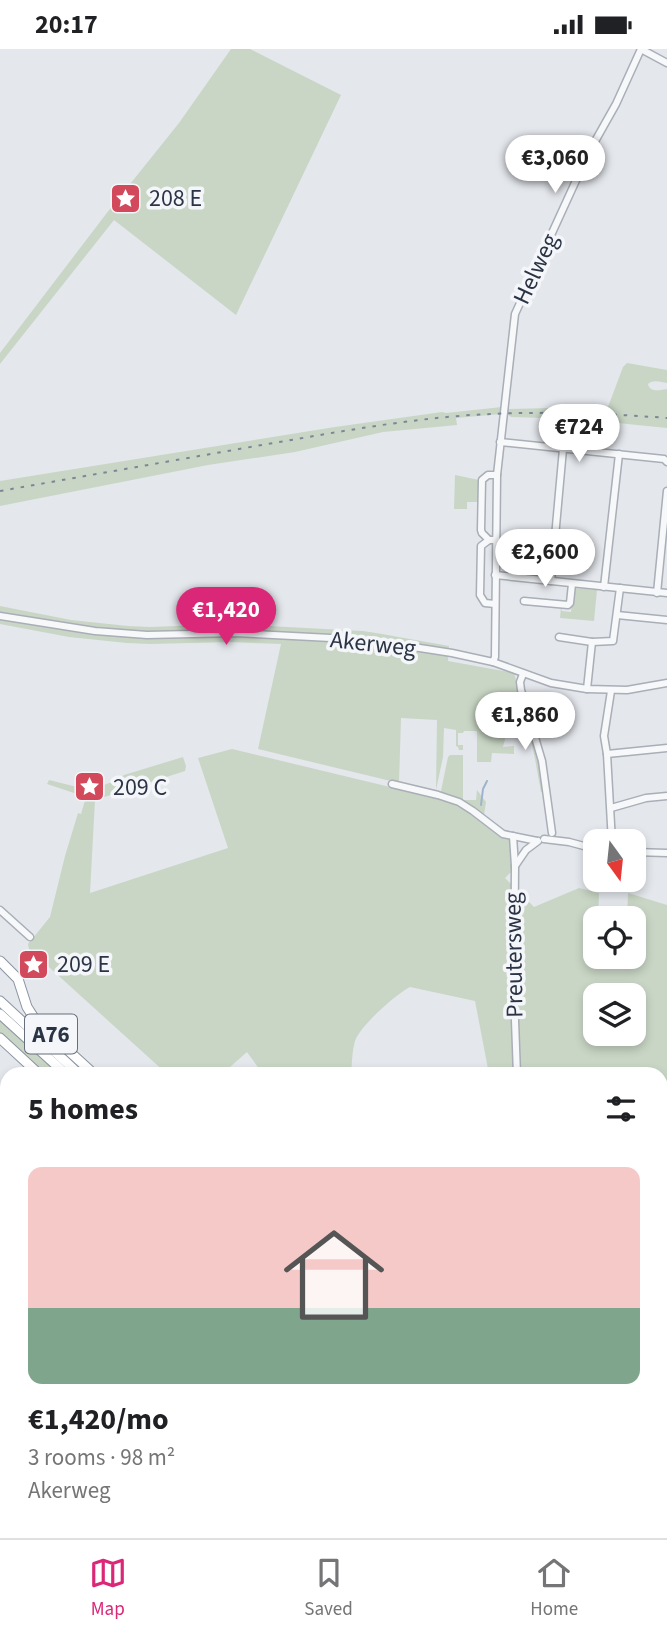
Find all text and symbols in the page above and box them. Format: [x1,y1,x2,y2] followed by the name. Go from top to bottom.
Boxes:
[35,6,98,43] text: 20:17
[498,135,612,195] pin: €3,060
[521,141,589,174] text: €3,060
[109,181,143,215] place icon: 208 E
[149,181,202,216] place label: 208 E
[504,228,568,310] street label: Helweg
[538,405,620,464] pin: €724
[555,410,603,443] text: €724
[488,529,602,589] pin: €2,600
[511,535,579,568] text: €2,600
[169,587,283,647] pin: €1,420
[192,593,260,626] text: €1,420
[328,622,418,666] street label: Akerweg
[468,693,582,752] pin: €1,860
[491,698,559,731] text: €1,860
[73,770,107,804] place icon: 209 C
[113,770,167,805] place label: 209 C
[583,829,646,893] north arrow
[583,829,646,1046] map controls
[495,892,533,1018] street label: Preutersweg
[583,906,646,969] button: locate
[17,947,51,981] place icon: 209 E
[57,947,110,982] place label: 209 E
[583,983,646,1046] button: layers
[25,1015,77,1053] road number: A76
[28,1088,138,1131] text: 5 homes
[602,1090,640,1128] icon: filters
[271,1212,397,1338] icon: home
[28,1398,169,1441] text: €1,420/mo
[28,1441,175,1474] text: 3 rooms · 98 m²
[28,1474,111,1507] text: Akerweg
[89,1554,127,1623] tab: Map
[304,1554,353,1623] tab: Saved
[530,1554,578,1623] tab: Home

